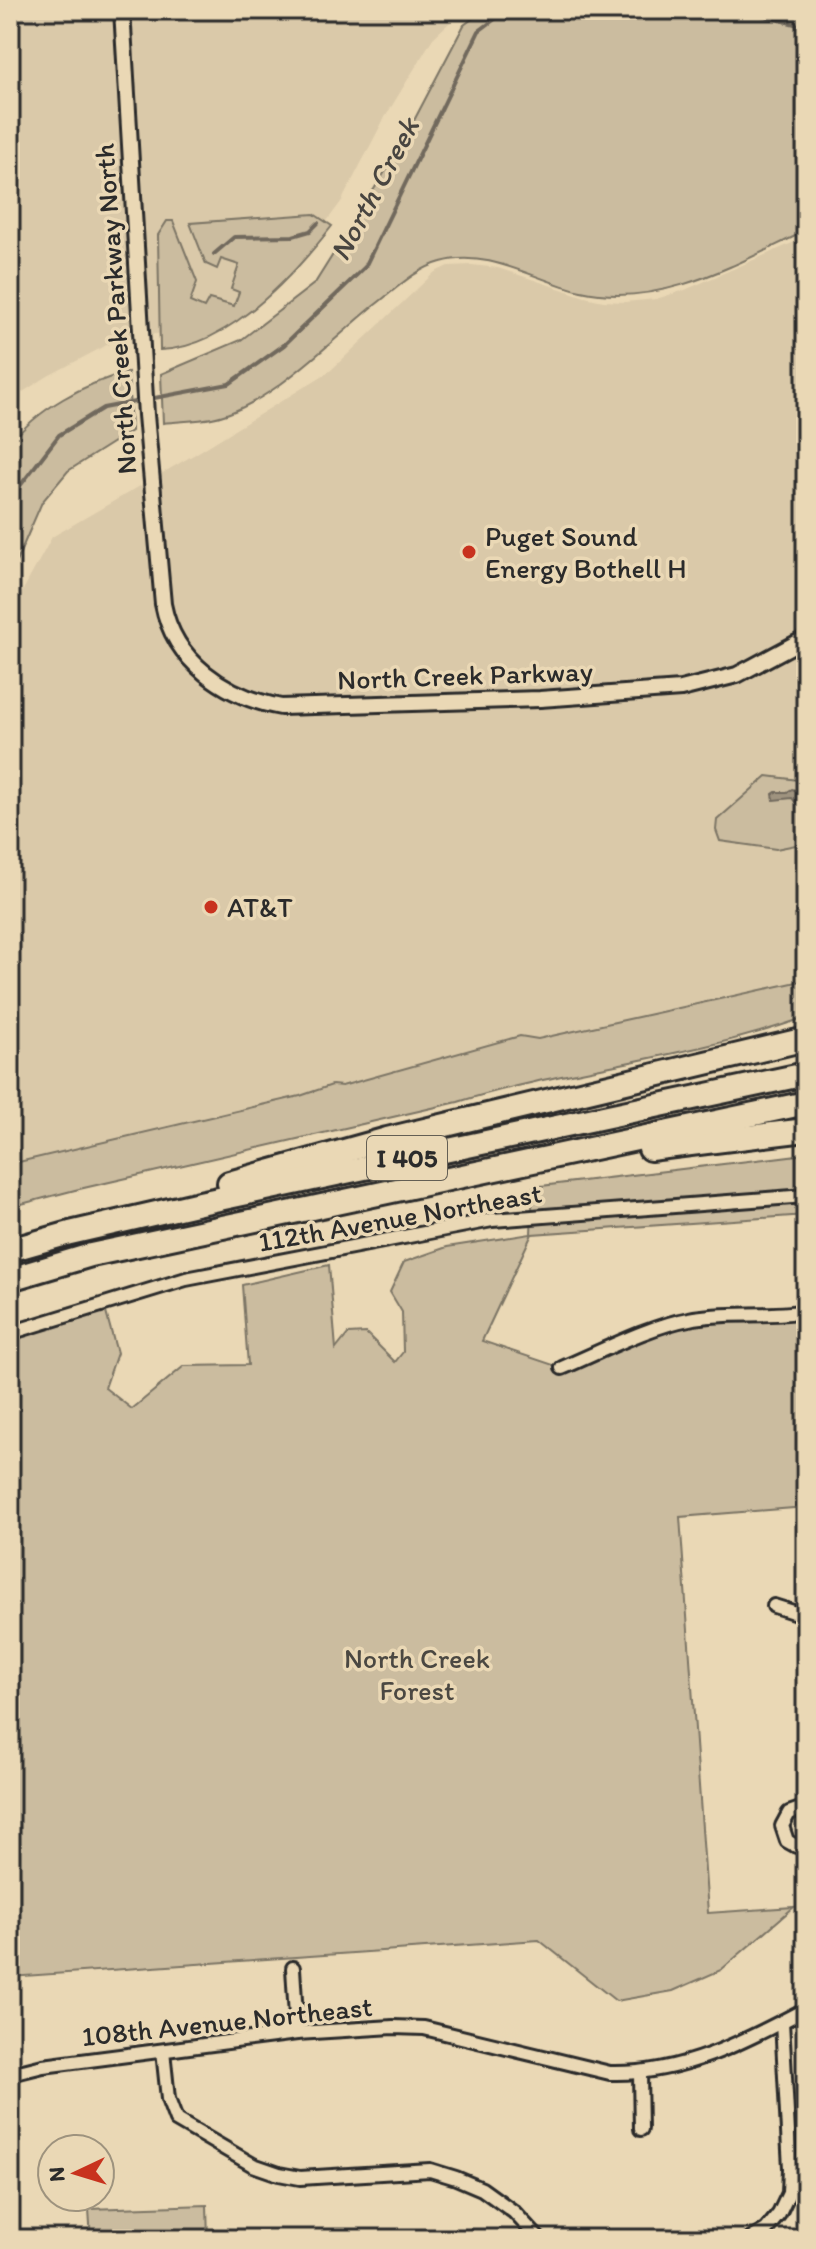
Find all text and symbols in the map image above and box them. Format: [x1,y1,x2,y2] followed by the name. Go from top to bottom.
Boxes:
[321,110,428,267] water label: North Creek
[86,142,144,476] street label: North Creek Parkway North
[485,519,687,585] place label: Puget Sound Energy Bothell H
[460,543,478,561] marker: Puget Sound Energy Bothell H
[337,654,593,696] street label: North Creek Parkway
[227,890,293,924] place label: AT&T
[202,898,220,916] marker: AT&T
[367,1136,447,1180] road number: I 405
[256,1175,544,1259] street label: 112th Avenue Northeast
[344,1641,490,1707] park label: North Creek Forest
[80,1989,374,2053] street label: 108th Avenue Northeast
[36,2133,116,2213] north arrow
[43,2166,71,2183] text: N

